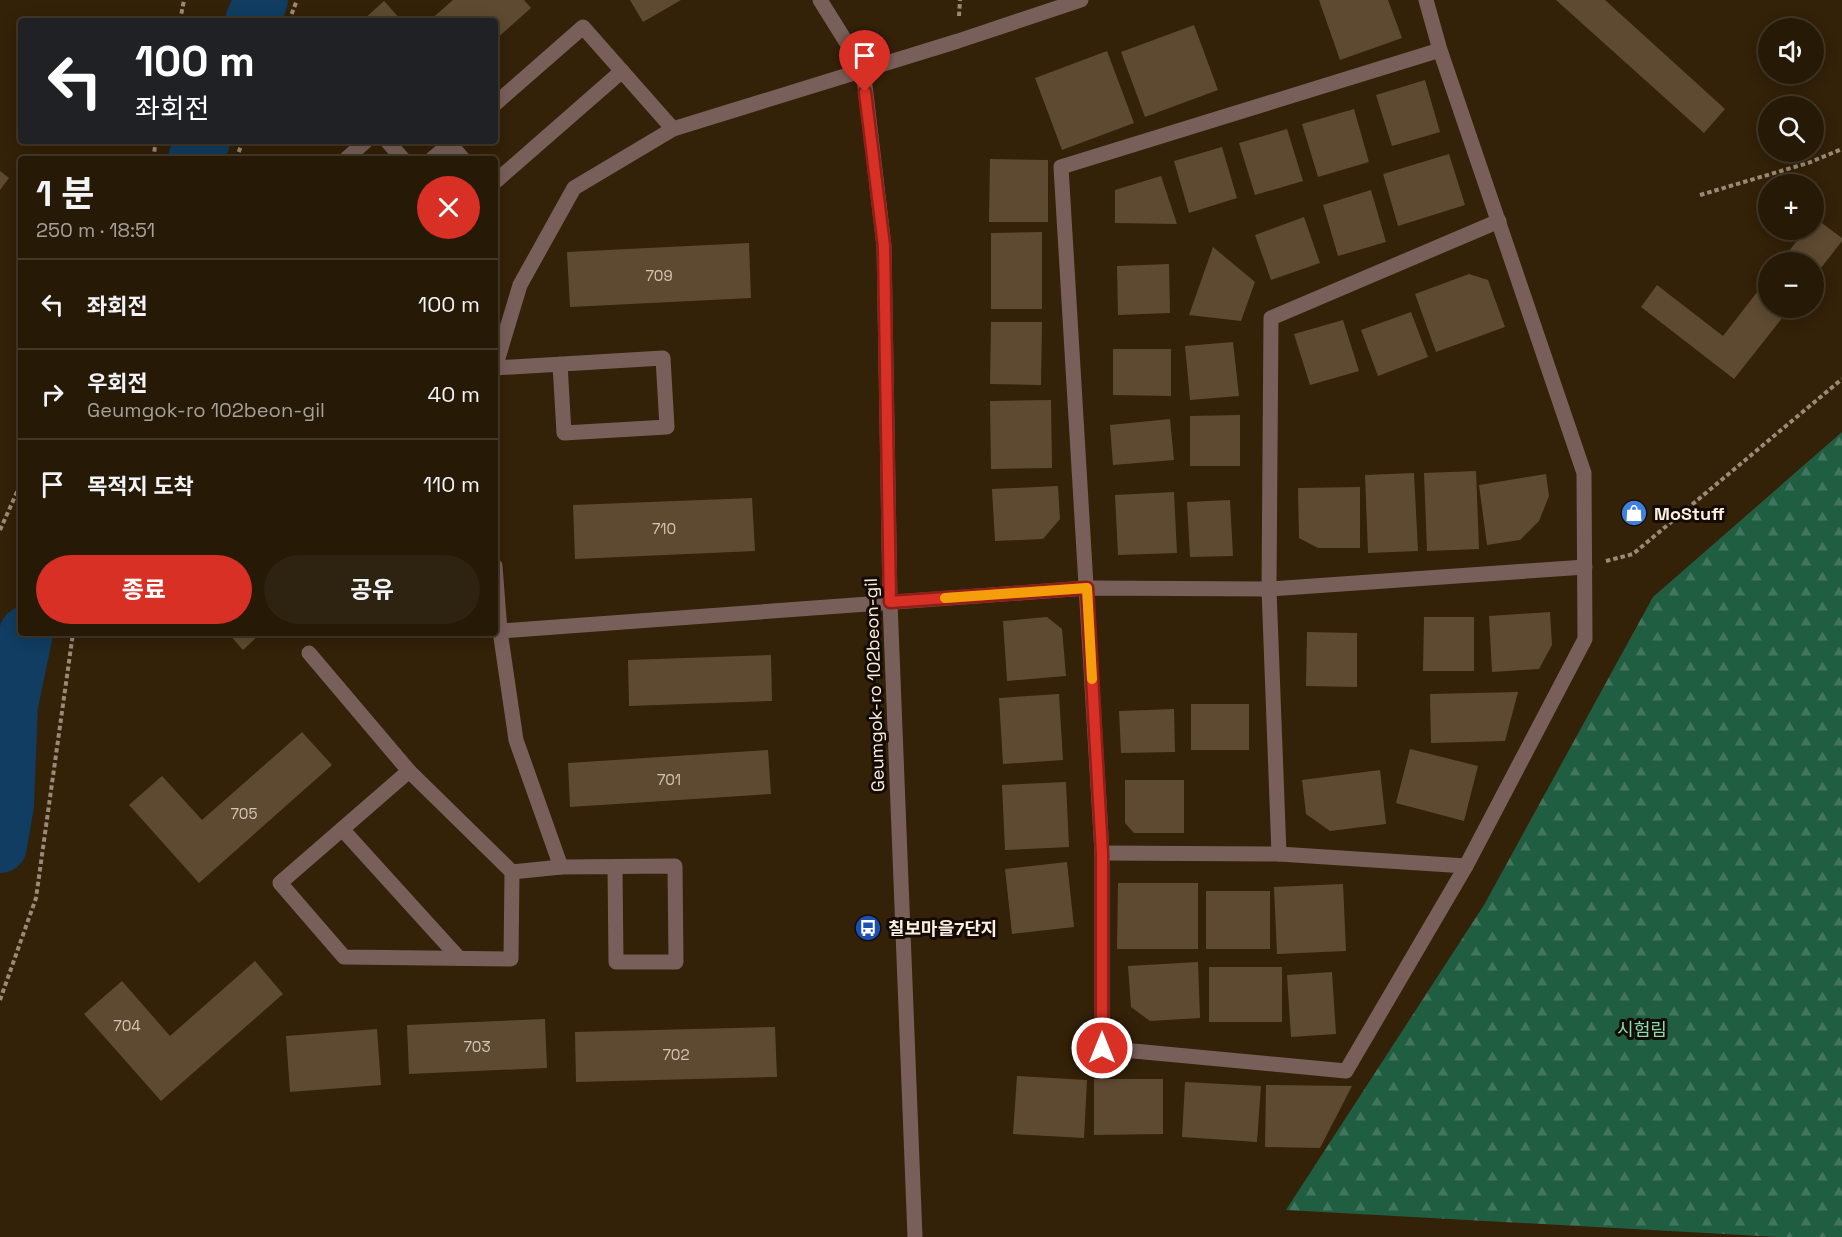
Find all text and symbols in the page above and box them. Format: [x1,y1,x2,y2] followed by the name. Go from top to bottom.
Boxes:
[1758,18,1824,318] map controls
[1758,18,1824,84] button: sound
[839,30,890,92] pin
[135,35,255,88] text: 100 m
[848,39,881,72] icon: arrive
[36,42,114,120] icon: left
[135,91,210,126] text: 좌회전
[1758,96,1824,162] button: search
[36,171,95,217] text: 1 분
[1758,174,1824,240] button: +
[417,176,480,239] button: close
[36,217,155,243] text: 250 m · 18:51
[1758,252,1824,318] button: −
[645,266,673,285] house number: 709
[36,288,69,321] icon: left
[418,290,480,318] text: 100 m
[87,292,148,320] text: 좌회전
[87,369,148,397] text: 우회전
[36,378,69,411] icon: right
[428,380,480,408] text: 40 m
[87,397,325,423] text: Geumgok-ro 102beon-gil
[36,468,69,501] icon: arrive
[423,470,480,498] text: 110 m
[87,472,194,500] text: 목적지 도착
[1619,498,1649,528] shop icon: MoStuff
[1654,502,1725,525] place label: MoStuff
[652,519,676,538] house number: 710
[36,555,252,624] button: 종료
[264,555,480,624] button: 공유
[859,578,889,792] street label: Geumgok-ro 102beon-gil
[657,770,681,789] house number: 701
[231,804,257,823] house number: 705
[853,913,883,943] bus stop icon: 칠보마을7단지
[888,917,997,940] place label: 칠보마을7단지
[113,1016,141,1035] house number: 704
[1070,1016,1134,1080] position arrow
[1617,1018,1667,1041] park label: 시험림
[463,1037,491,1056] house number: 703
[662,1045,690,1064] house number: 702

